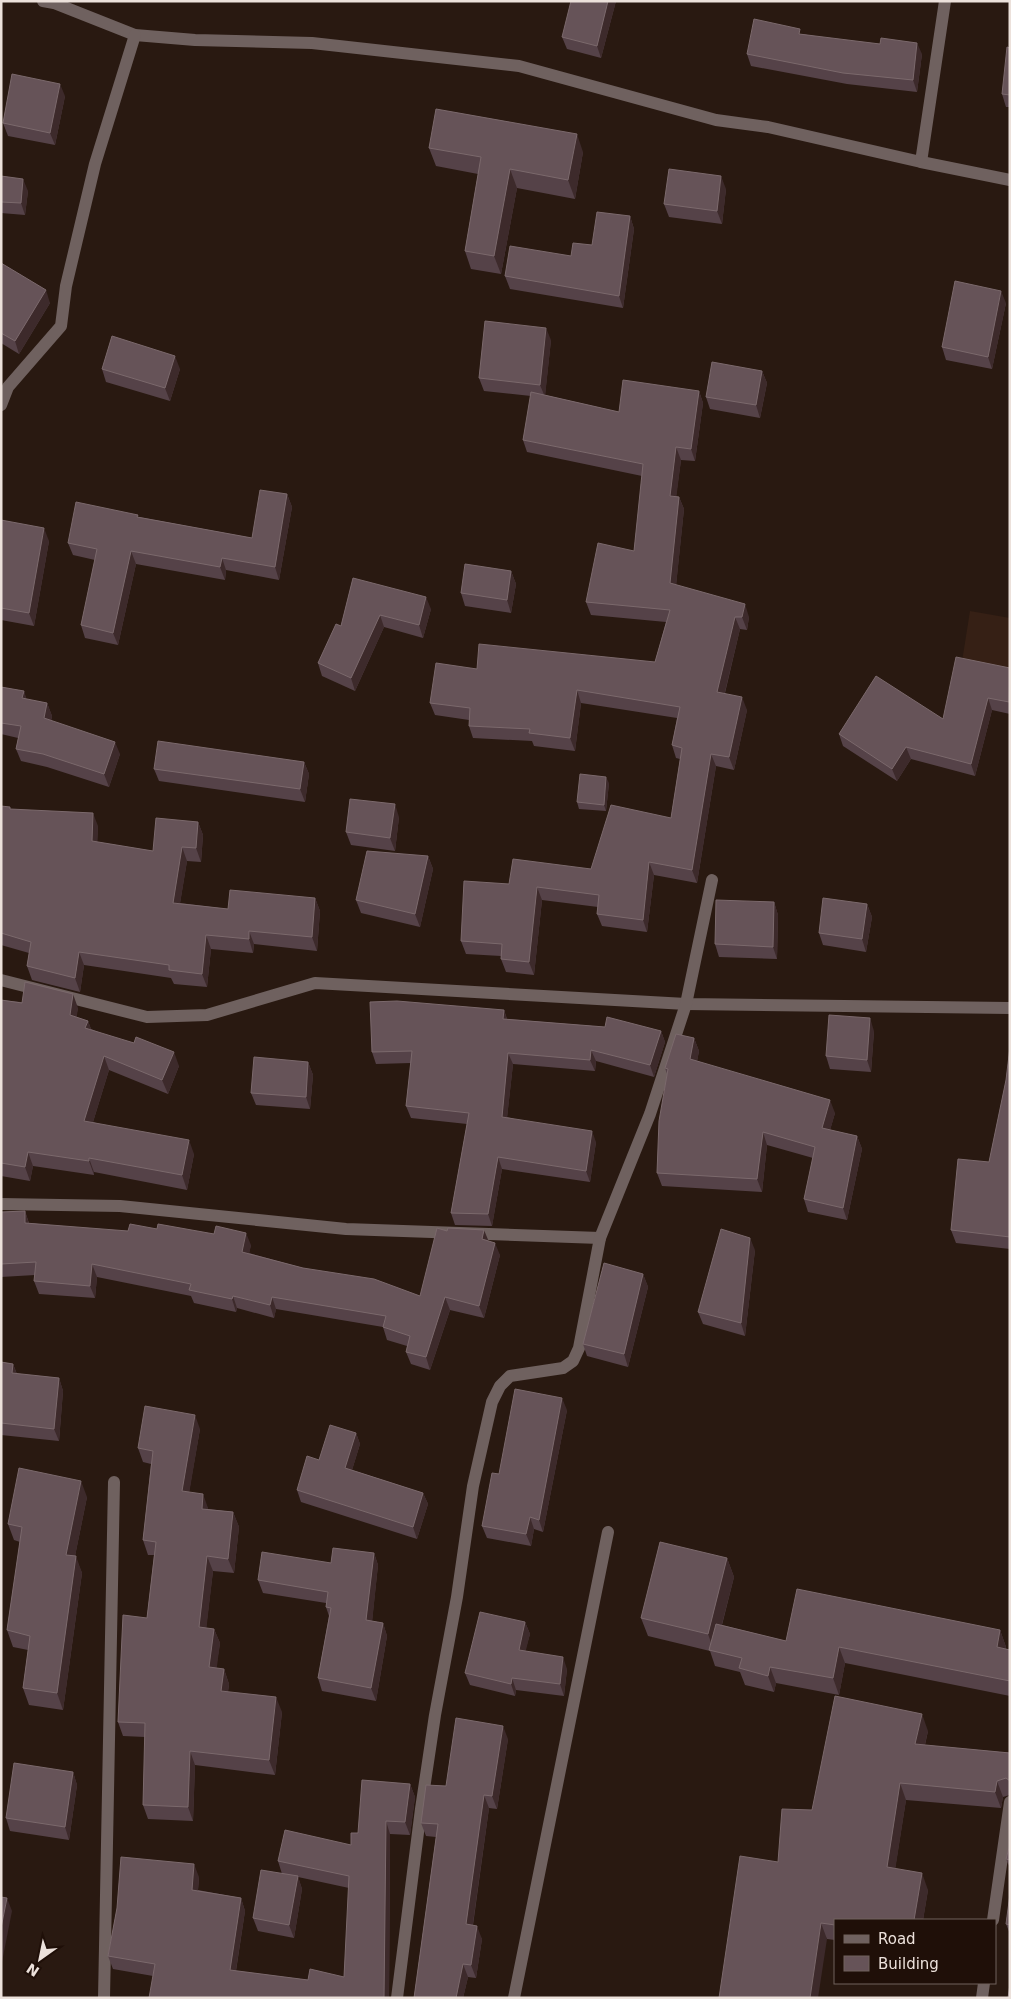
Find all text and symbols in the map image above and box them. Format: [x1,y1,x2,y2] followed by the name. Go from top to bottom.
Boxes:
[834,1919,996,1984] legend
[878,1930,916,1948] text: Road
[15,1934,65,1984] north arrow
[878,1955,939,1973] text: Building
[24,1960,42,1980] text: N

